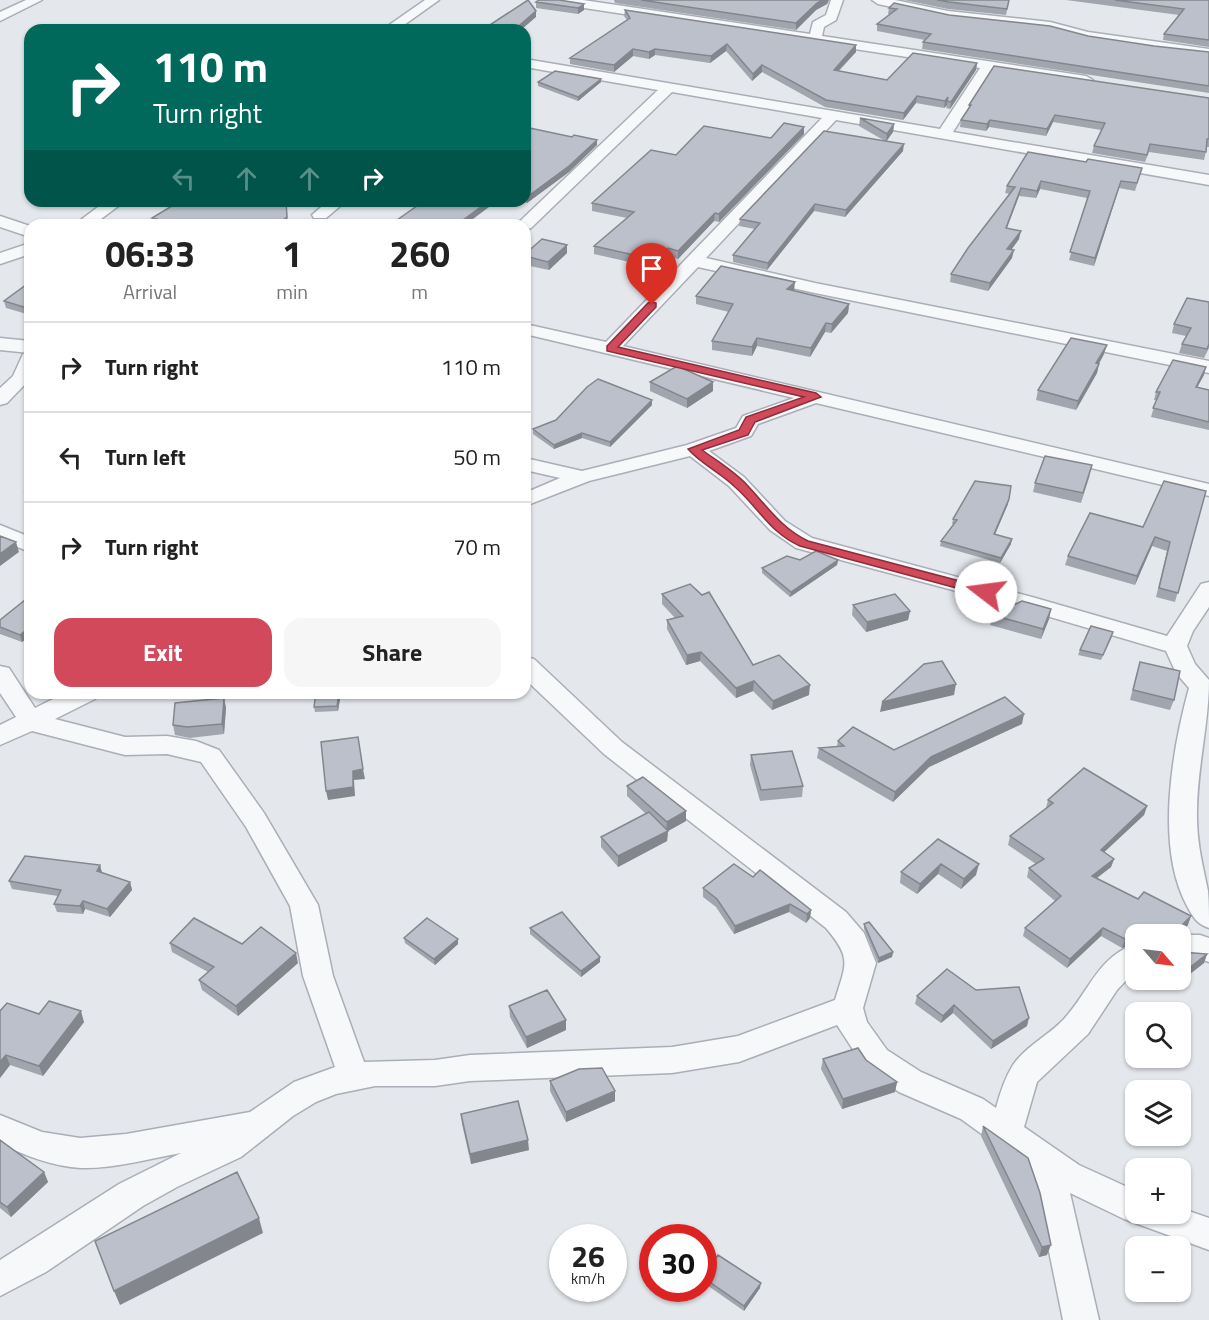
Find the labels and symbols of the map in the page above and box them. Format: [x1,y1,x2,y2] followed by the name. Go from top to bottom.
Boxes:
[626,243,677,305] pin
[954,560,1018,624] position arrow
[1125,924,1191,990] north arrow
[639,1224,717,1302] speed limit sign: 30

